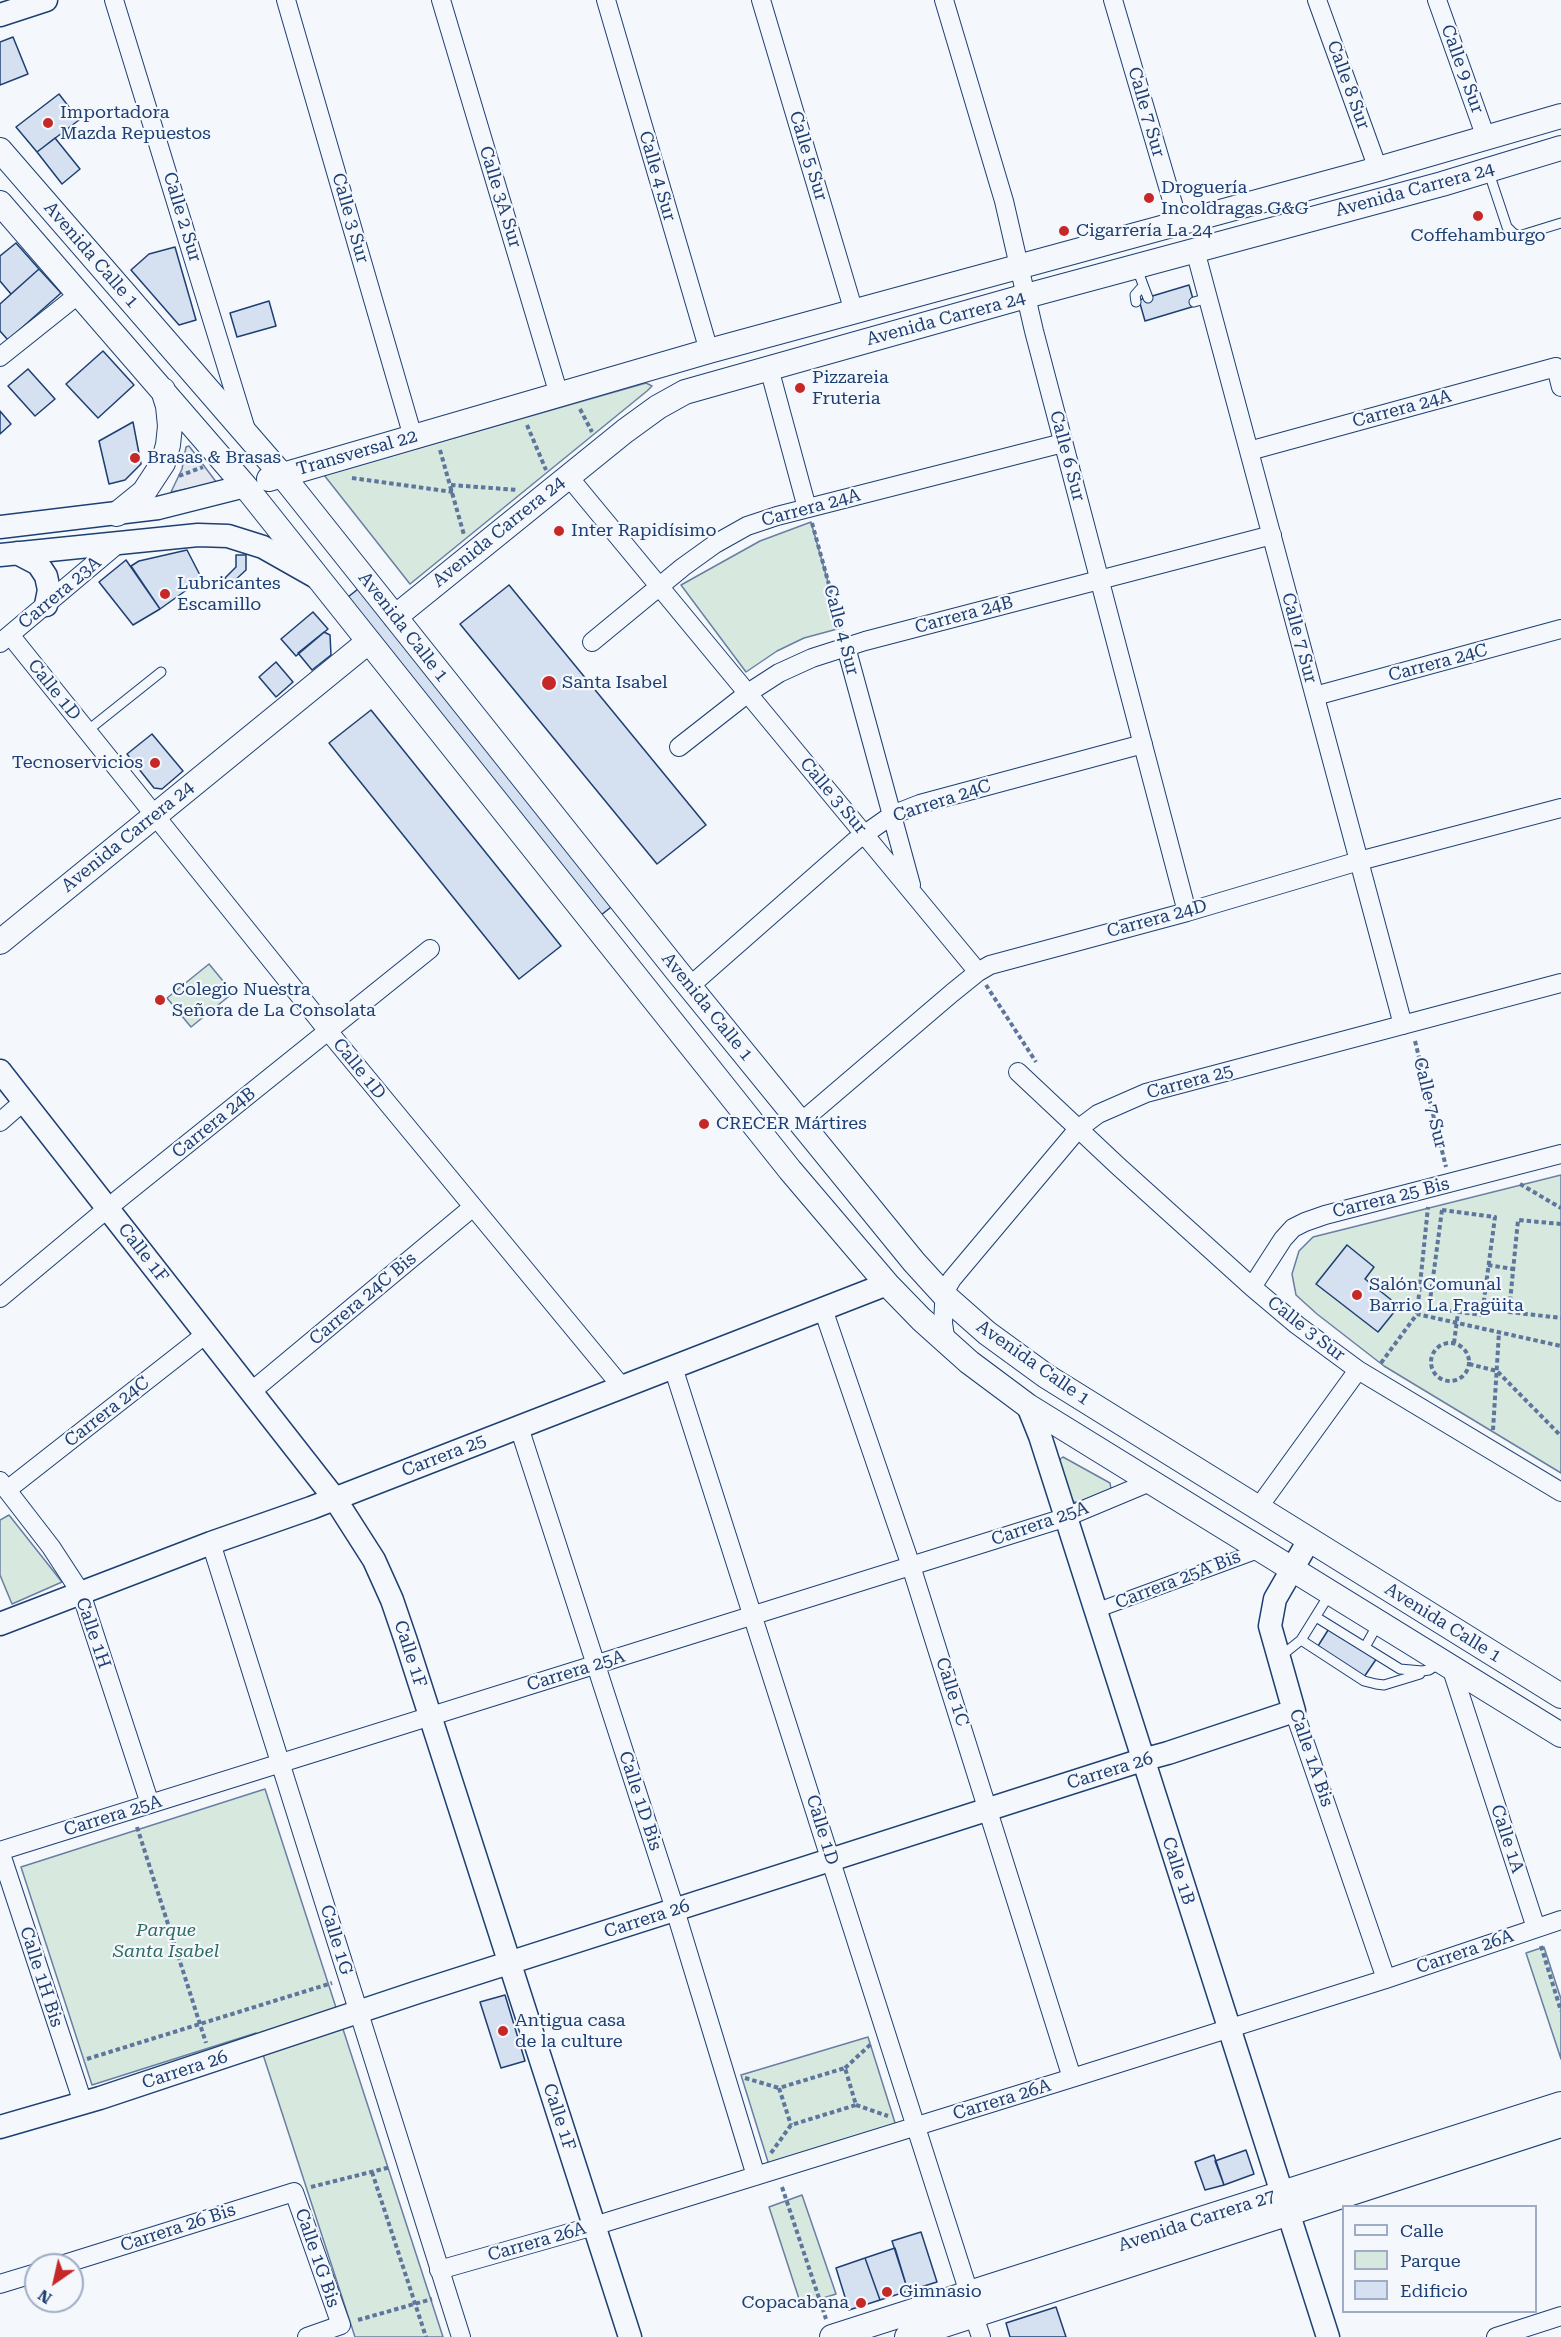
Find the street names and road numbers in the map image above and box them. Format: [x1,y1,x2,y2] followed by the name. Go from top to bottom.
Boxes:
[1436,22,1488,116] street label: Calle 9 Sur
[1322,38,1374,132] street label: Calle 8 Sur
[1123,64,1169,160] street label: Calle 7 Sur
[784,109,832,203] street label: Calle 5 Sur
[634,128,680,224] street label: Calle 4 Sur
[474,144,526,250] street label: Calle 3A Sur
[1333,158,1497,222] street label: Avenida Carrera 24
[158,170,206,264] street label: Calle 2 Sur
[327,170,373,266] street label: Calle 3 Sur
[39,198,143,312] street label: Avenida Calle 1
[864,287,1028,351] street label: Avenida Carrera 24
[1350,385,1454,433] street label: Carrera 24A
[1045,408,1089,504] street label: Calle 6 Sur
[294,425,420,481] street label: Transversal 22
[428,472,570,592] street label: Avenida Carrera 24
[759,484,863,532] street label: Carrera 24A
[14,552,106,634] street label: Carrera 23A
[353,568,453,686] street label: Avenida Calle 1
[819,582,863,678] street label: Calle 4 Sur
[1277,590,1321,686] street label: Calle 7 Sur
[912,592,1016,638] street label: Carrera 24B
[1386,639,1490,687] street label: Carrera 24C
[23,655,85,725] street label: Calle 1D
[795,754,871,838] street label: Calle 3 Sur
[890,775,994,827] street label: Carrera 24C
[57,777,199,897] street label: Avenida Carrera 24
[1105,895,1209,943] street label: Carrera 24D
[657,948,757,1066] street label: Avenida Calle 1
[328,1034,390,1104] street label: Calle 1D
[1408,1055,1452,1151] street label: Calle 7 Sur
[1144,1060,1236,1104] street label: Carrera 25
[168,1083,260,1163] street label: Carrera 24B
[1330,1173,1452,1223] street label: Carrera 25 Bis
[113,1219,173,1287] street label: Calle 1F
[305,1248,421,1350] street label: Carrera 24C Bis
[1263,1292,1349,1366] street label: Calle 3 Sur
[972,1316,1094,1410] street label: Avenida Calle 1
[60,1372,154,1452] street label: Carrera 24C
[399,1430,489,1482] street label: Carrera 25
[989,1497,1091,1551] street label: Carrera 25A
[1112,1546,1244,1614] street label: Carrera 25A Bis
[1381,1578,1505,1668] street label: Avenida Calle 1
[71,1595,115,1671] street label: Calle 1H
[389,1618,431,1690] street label: Calle 1F
[524,1646,628,1696] street label: Carrera 25A
[931,1655,973,1729] street label: Calle 1C
[1284,1706,1338,1810] street label: Calle 1A Bis
[1064,1748,1156,1794] street label: Carrera 26
[614,1749,666,1853] street label: Calle 1D Bis
[61,1791,165,1841] street label: Carrera 25A
[801,1792,843,1868] street label: Calle 1D
[1486,1802,1528,1876] street label: Calle 1A
[1157,1834,1199,1908] street label: Calle 1B
[601,1895,693,1943] street label: Carrera 26
[315,1902,357,1978] street label: Calle 1G
[15,1924,67,2030] street label: Calle 1H Bis
[1414,1925,1516,1979] street label: Carrera 26A
[139,2046,231,2094] street label: Carrera 26
[950,2075,1054,2125] street label: Carrera 26A
[538,2081,580,2153] street label: Calle 1F
[1116,2185,1278,2257] street label: Avenida Carrera 27
[118,2199,238,2257] street label: Carrera 26 Bis
[290,2206,344,2310] street label: Calle 1G Bis
[485,2218,589,2266] street label: Carrera 26A

